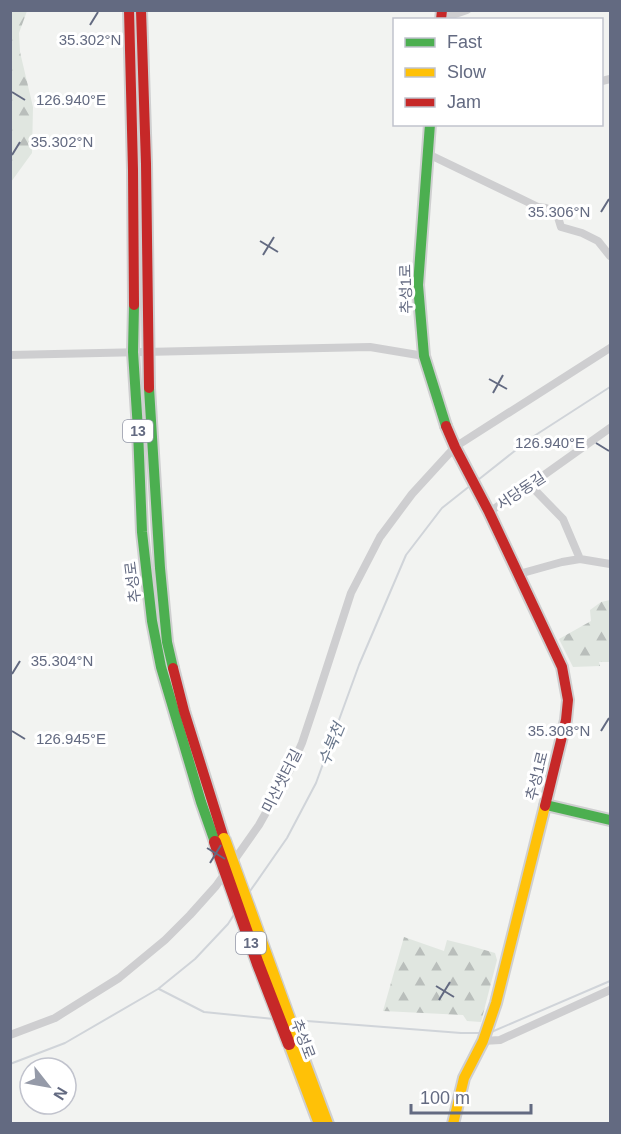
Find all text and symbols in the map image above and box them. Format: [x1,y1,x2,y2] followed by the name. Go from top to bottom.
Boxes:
[393,18,603,126] legend
[59,31,121,48] text: 35.302°N
[447,32,482,52] text: Fast
[447,62,487,82] text: Slow
[36,91,106,108] text: 126.940°E
[447,92,481,112] text: Jam
[31,133,93,150] text: 35.302°N
[528,203,590,220] text: 35.306°N
[397,264,414,314] street label: 추성1로
[123,420,153,442] road number: 13
[515,434,585,451] text: 126.940°E
[493,468,548,513] street label: 서당동길
[122,560,143,604] street label: 추성로
[31,652,93,669] text: 35.304°N
[315,718,348,768] water label: 수북천
[528,722,590,739] text: 35.308°N
[36,730,106,747] text: 126.945°E
[258,746,305,815] street label: 미산샛터길
[522,750,551,802] street label: 추성1로
[236,932,266,954] road number: 13
[288,1016,319,1061] street label: 추성로
[18,1056,78,1116] north arrow
[411,1077,531,1115] scale bar
[50,1084,71,1103] text: N
[420,1088,470,1108] text: 100 m

